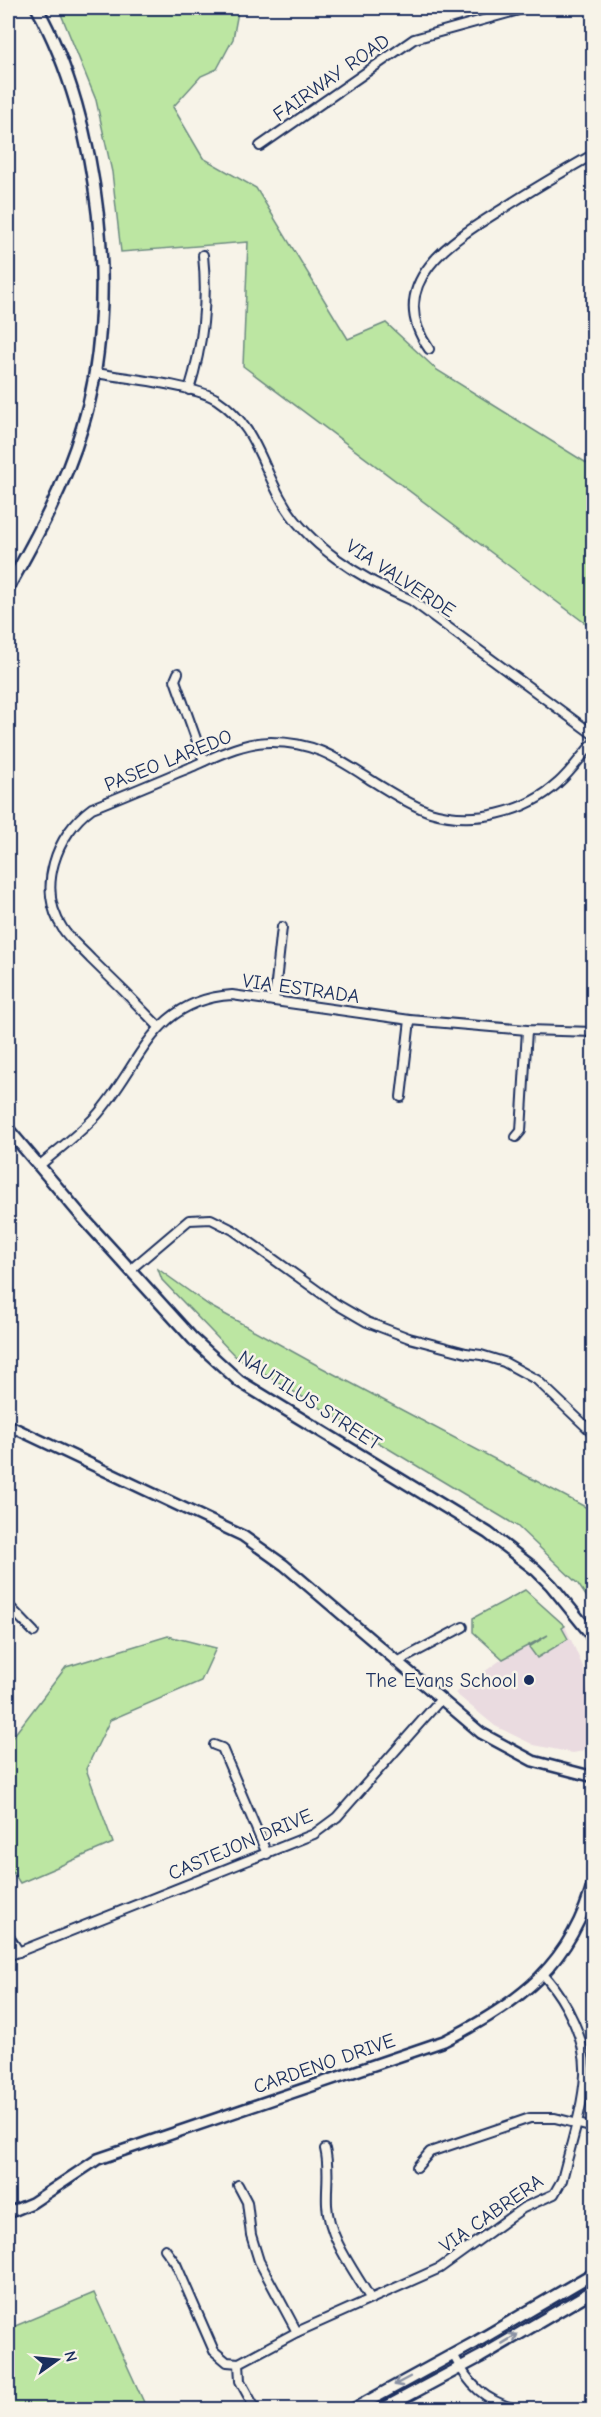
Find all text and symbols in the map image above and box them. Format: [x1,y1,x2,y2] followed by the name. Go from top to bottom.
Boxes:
[269,29,394,126] street label: FAIRWAY ROAD
[342,534,460,622] street label: VIA VALVERDE
[101,724,235,797] street label: PASEO LAREDO
[241,969,361,1008] street label: VIA ESTRADA
[234,1346,386,1456] street label: NAUTILUS STREET
[366,1669,517,1692] place label: The Evans School
[522,1673,536,1687] marker: The Evans School
[165,1804,316,1885] street label: CASTEJON DRIVE
[250,2028,398,2098] street label: CARDENO DRIVE
[435,2169,548,2257] street label: VIA CABRERA
[27,2330,87,2390] north arrow
[501,2332,518,2344] one-way arrow
[60,2349,81,2364] text: N
[394,2375,411,2387] one-way arrow

